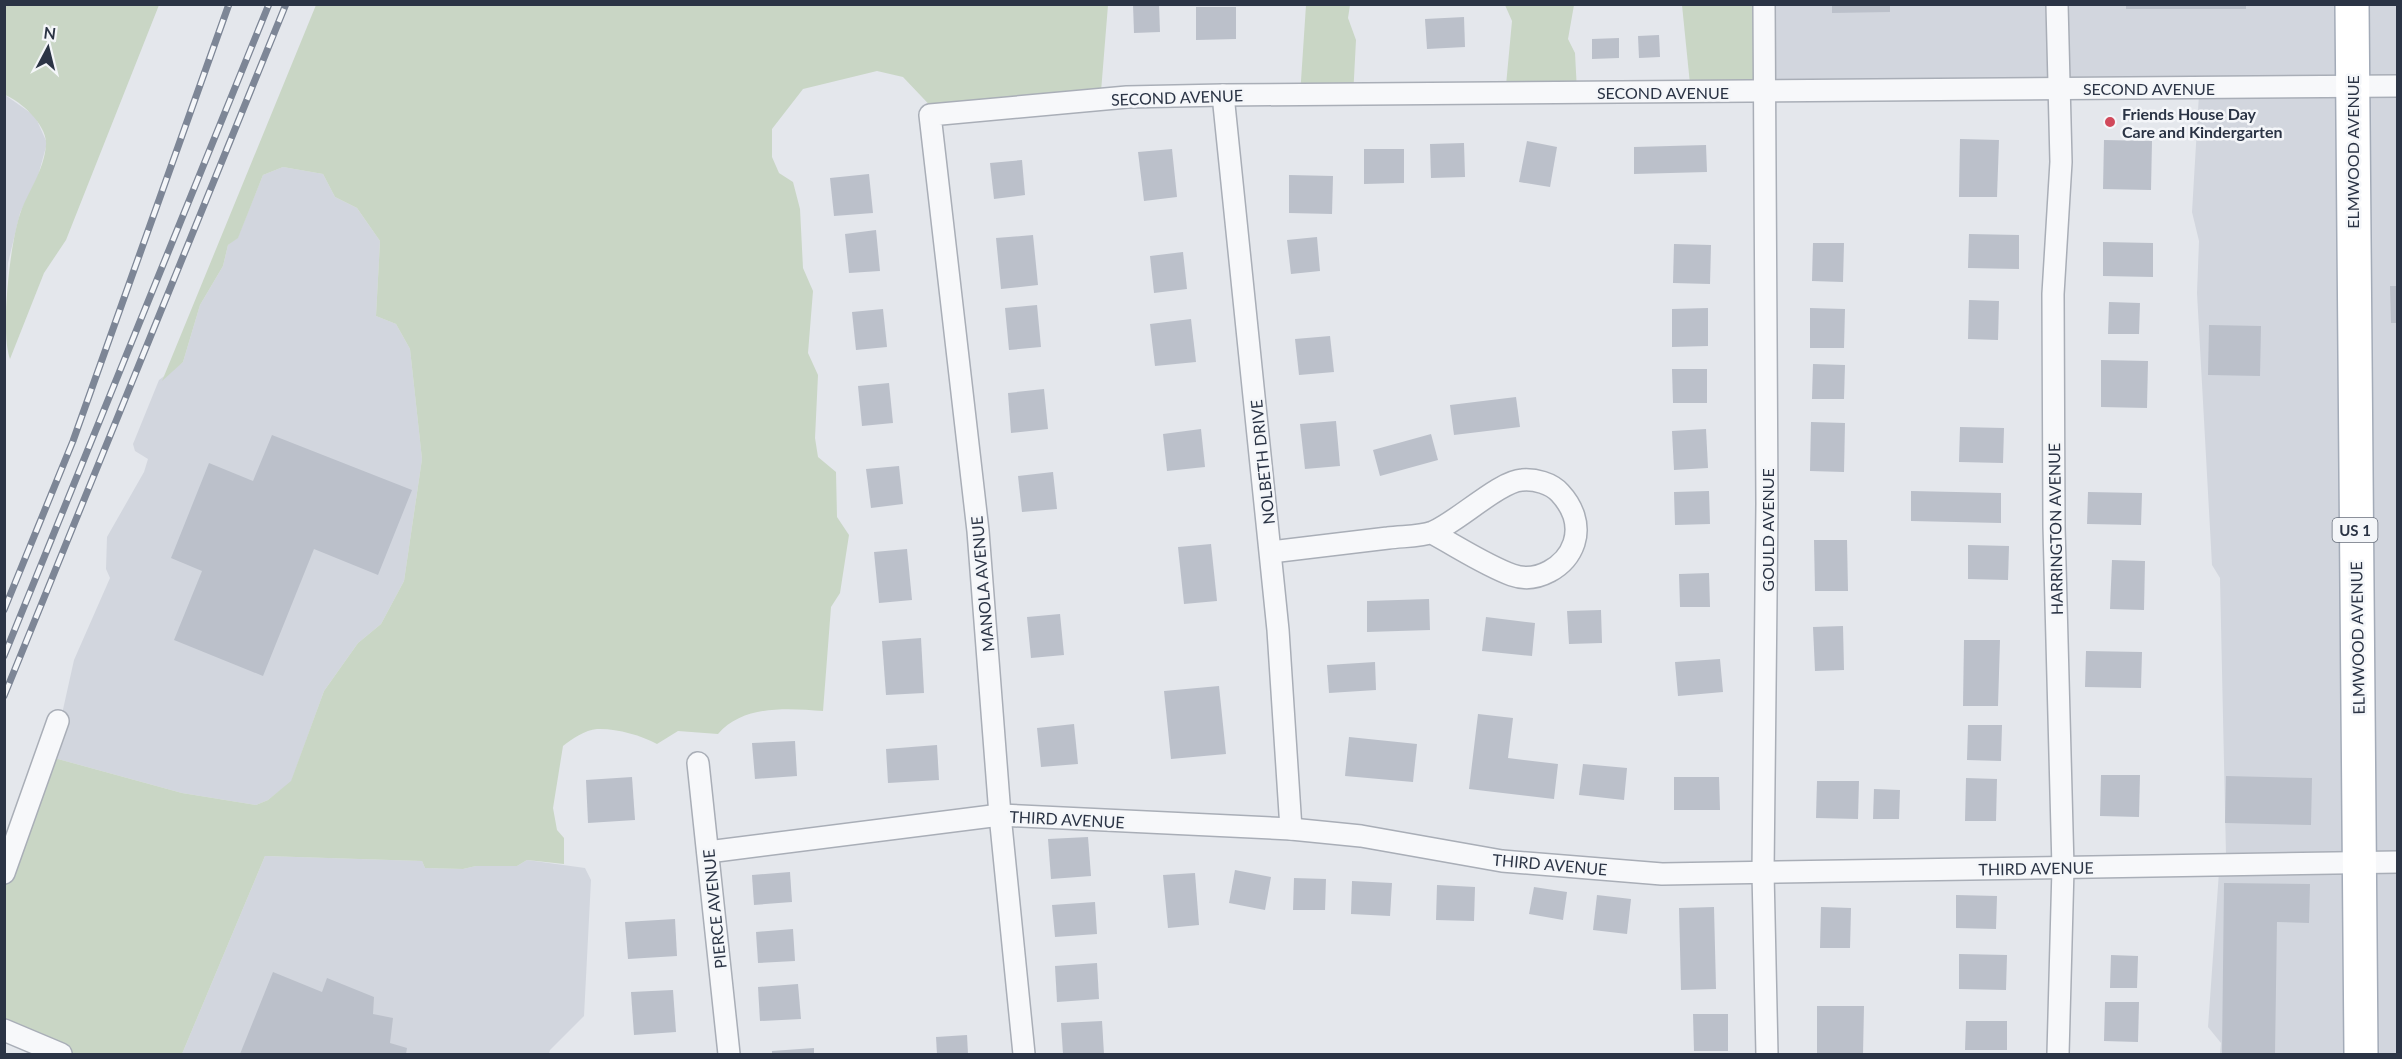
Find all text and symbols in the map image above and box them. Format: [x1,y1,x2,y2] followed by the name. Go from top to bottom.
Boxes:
[18,18,78,78] north arrow
[43,22,57,43] text: N
[2343,75,2362,229] street label: ELMWOOD AVENUE
[2083,79,2215,98] street label: SECOND AVENUE
[1597,83,1729,102] street label: SECOND AVENUE
[1111,85,1243,109] street label: SECOND AVENUE
[2122,104,2283,141] place label: Friends House Day Care and Kindergarten
[2103,115,2117,129] marker: Friends House Day Care and Kindergarten
[1246,399,1278,525] street label: NOLBETH DRIVE
[2044,443,2066,615] street label: HARRINGTON AVENUE
[1758,468,1777,592] street label: GOULD AVENUE
[967,515,997,653] street label: MANOLA AVENUE
[2332,518,2378,542] road number: US 1
[2346,561,2368,715] street label: ELMWOOD AVENUE
[1009,806,1125,832] street label: THIRD AVENUE
[698,848,730,970] street label: PIERCE AVENUE
[1492,850,1608,878] street label: THIRD AVENUE
[1978,857,2094,879] street label: THIRD AVENUE

